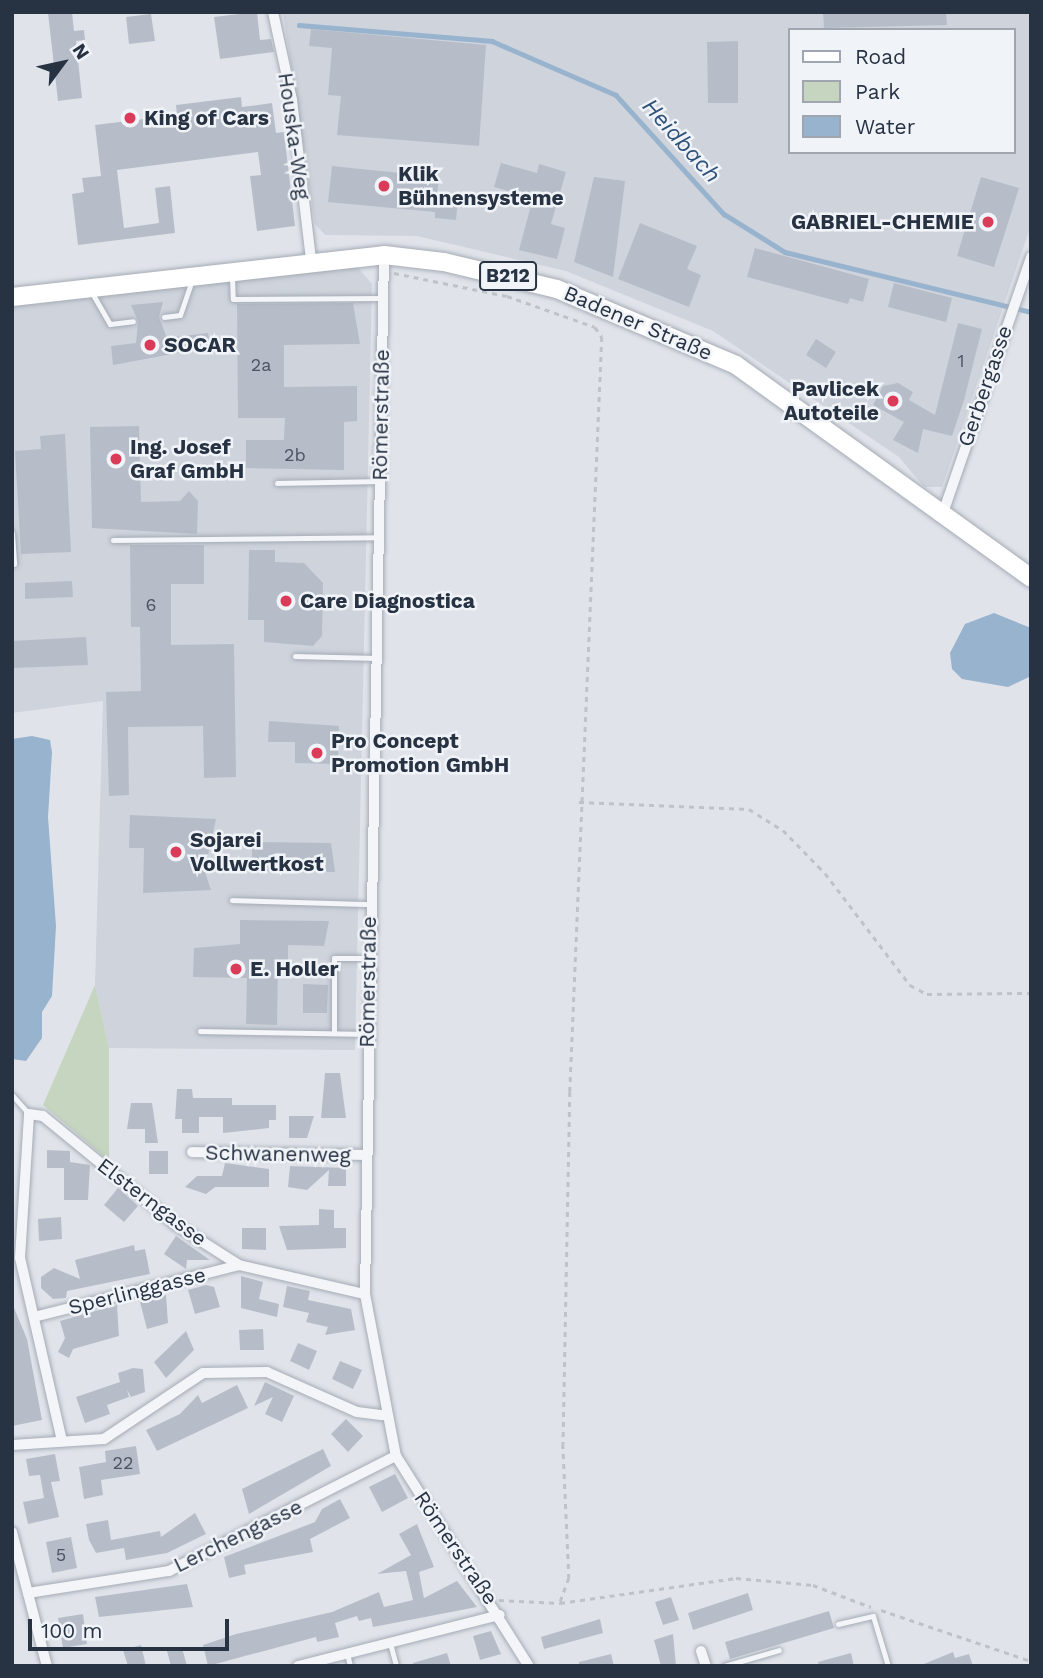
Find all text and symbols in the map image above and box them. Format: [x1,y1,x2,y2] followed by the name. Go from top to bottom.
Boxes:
[28,28,98,98] north arrow
[788,28,1015,154] legend
[68,39,95,63] text: N
[855,44,906,69] text: Road
[273,71,315,201] street label: Houska-Weg
[855,79,900,104] text: Park
[636,93,726,189] water label: Heidbach
[144,105,269,131] place label: King of Cars
[122,110,138,126] marker: King of Cars
[855,114,915,139] text: Water
[398,161,564,211] place label: Klik Bühnensysteme
[376,178,392,194] marker: Klik Bühnensysteme
[791,209,974,235] place label: GABRIEL-CHEMIE
[980,214,996,230] marker: GABRIEL-CHEMIE
[478,260,538,292] road number: B212
[560,280,716,366] street label: Badener Straße
[952,322,1018,450] street label: Gerbergasse
[164,332,236,358] place label: SOCAR
[142,337,158,353] marker: SOCAR
[367,349,395,481] street label: Römerstraße
[957,350,965,372] house number: 1
[251,354,271,376] house number: 2a
[784,376,879,426] place label: Pavlicek Autoteile
[885,393,901,409] marker: Pavlicek Autoteile
[130,434,245,484] place label: Ing. Josef Graf GmbH
[284,444,306,466] house number: 2b
[108,451,124,467] marker: Ing. Josef Graf GmbH
[300,588,475,614] place label: Care Diagnostica
[278,593,294,609] marker: Care Diagnostica
[146,594,156,616] house number: 6
[331,728,509,778] place label: Pro Concept Promotion GmbH
[309,745,325,761] marker: Pro Concept Promotion GmbH
[190,827,324,877] place label: Sojarei Vollwertkost
[168,844,184,860] marker: Sojarei Vollwertkost
[354,916,382,1048] street label: Römerstraße
[250,956,339,982] place label: E. Holler
[228,961,244,977] marker: E. Holler
[205,1140,351,1168] street label: Schwanenweg
[92,1153,212,1251] street label: Elsterngasse
[66,1262,208,1320] street label: Sperlinggasse
[113,1452,133,1474] house number: 22
[409,1486,503,1610] street label: Römerstraße
[170,1494,306,1578] street label: Lerchengasse
[56,1544,66,1566] house number: 5
[32,1604,233,1648] scale bar
[41,1618,103,1643] text: 100 m

